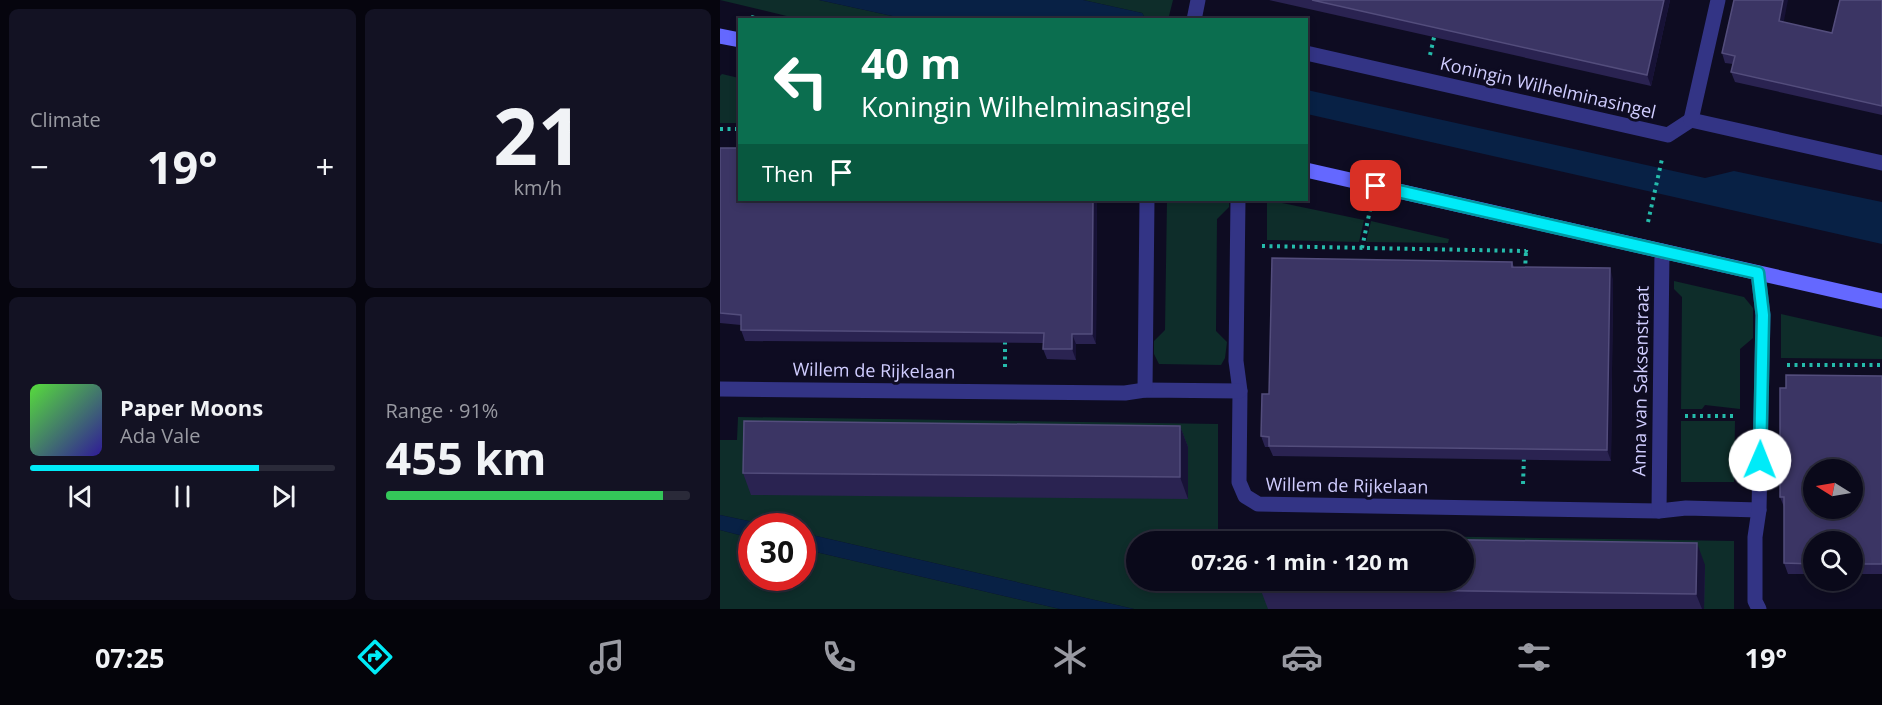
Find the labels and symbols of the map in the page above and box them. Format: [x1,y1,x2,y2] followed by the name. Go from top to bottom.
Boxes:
[1438,51,1658,124] street label: Koningin Wilhelminasingel
[1350,160,1401,211] pin
[1626,285,1654,477] street label: Anna van Saksenstraat
[792,357,956,383] street label: Willem de Rijkelaan
[1728,428,1792,492] position arrow
[1803,459,1863,519] north arrow
[1265,472,1429,498] street label: Willem de Rijkelaan
[738,513,816,591] speed limit sign: 30

